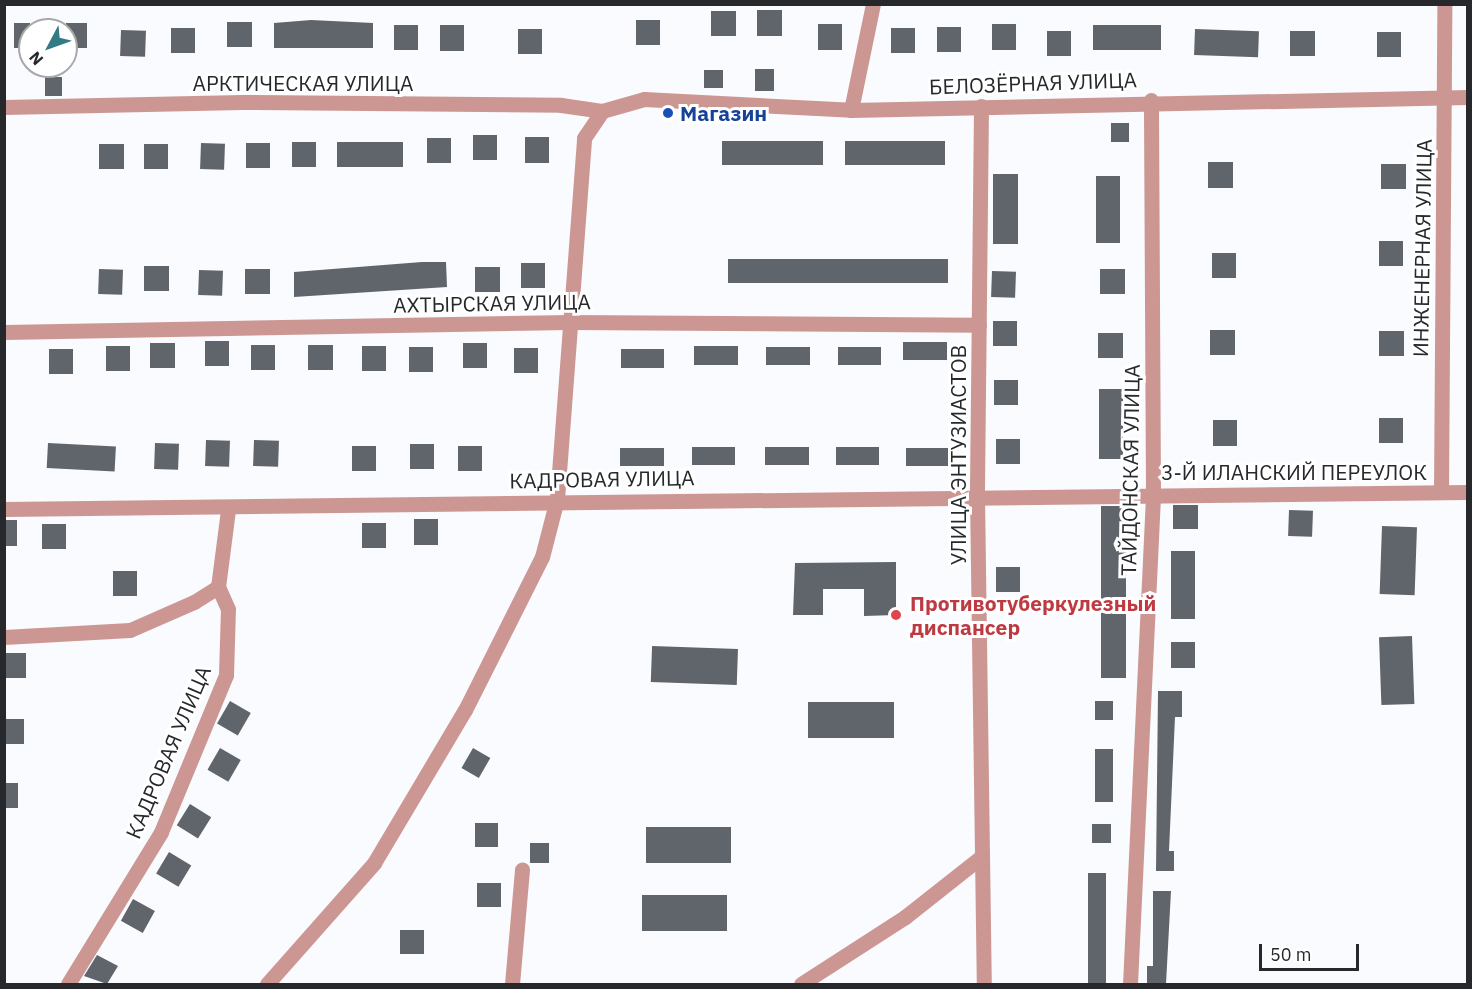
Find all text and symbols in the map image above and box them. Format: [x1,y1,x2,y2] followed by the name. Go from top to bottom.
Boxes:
[18,18,78,78] north arrow
[25,48,47,69] text: N
[929,67,1137,99] street label: БЕЛОЗЁРНАЯ УЛИЦА
[193,70,413,96] street label: АРКТИЧЕСКАЯ УЛИЦА
[680,100,767,126] place label: Магазин
[661,106,675,120] marker: Магазин
[1407,139,1437,357] street label: ИНЖЕНЕРНАЯ УЛИЦА
[393,289,591,317] street label: АХТЫРСКАЯ УЛИЦА
[945,345,971,565] street label: УЛИЦА ЭНТУЗИАСТОВ
[1116,364,1144,576] street label: ТАЙДОНСКАЯ УЛИЦА
[1161,459,1427,485] street label: 3-Й ИЛАНСКИЙ ПЕРЕУЛОК
[509,465,695,493] street label: КАДРОВАЯ УЛИЦА
[910,590,1156,640] place label: Противотуберкулезный диспансер
[887,606,905,624] marker: Противотуберкулезный диспансер
[120,662,216,842] street label: КАДРОВАЯ УЛИЦА
[1262,932,1362,970] scale bar
[1270,943,1312,966] text: 50 m

